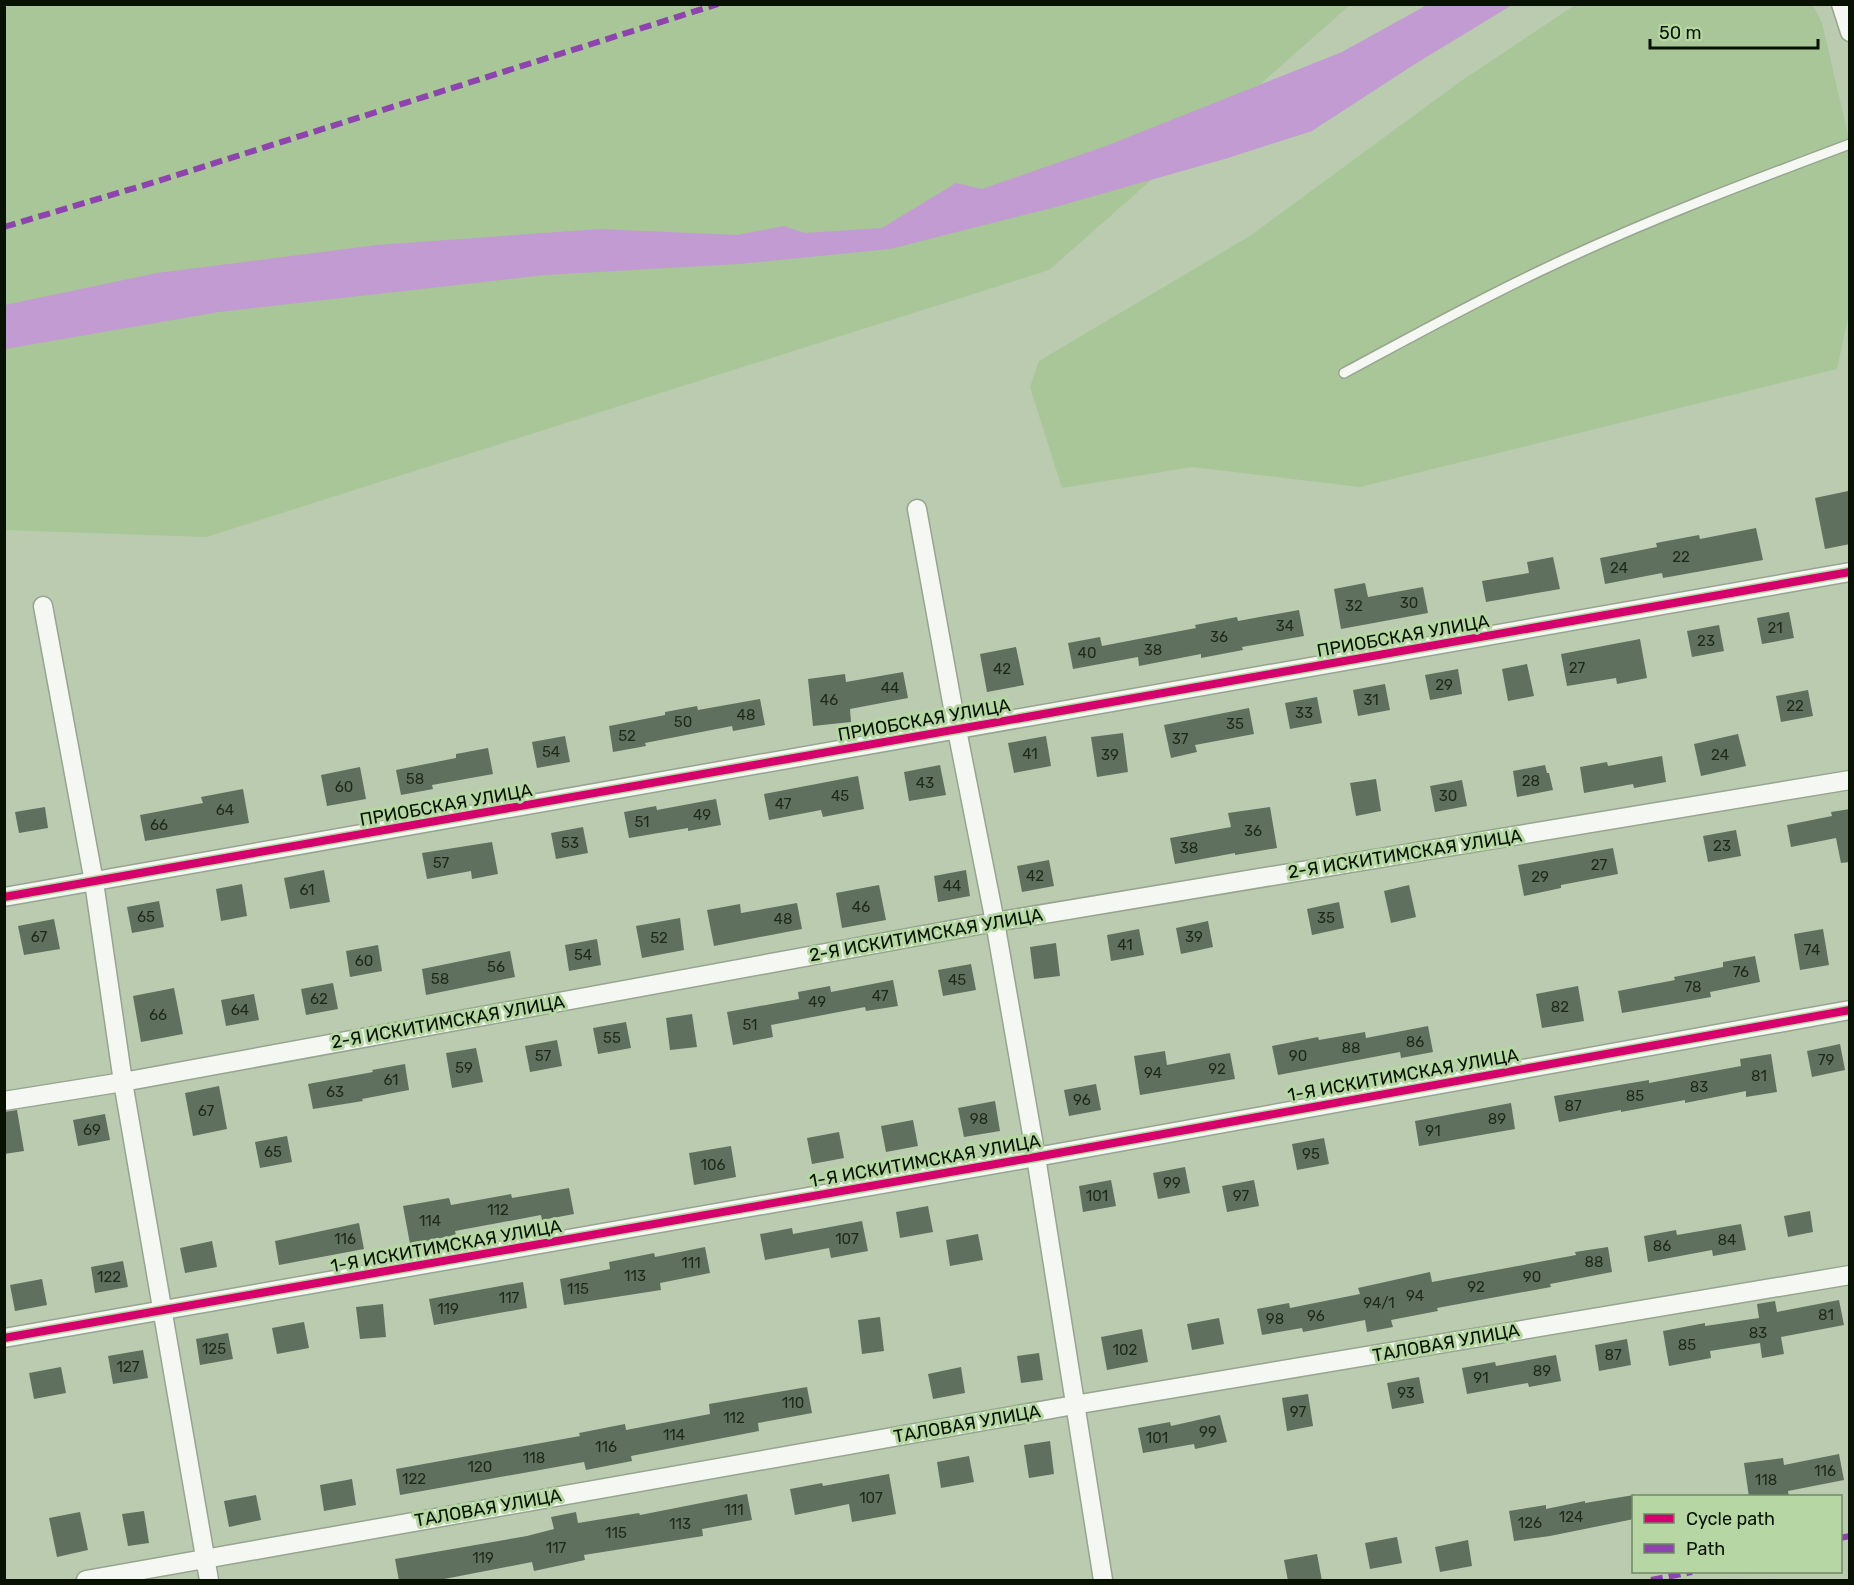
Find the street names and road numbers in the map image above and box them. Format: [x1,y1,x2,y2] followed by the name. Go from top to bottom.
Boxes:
[1315,610,1491,662] street label: ПРИОБСКАЯ УЛИЦА
[836,694,1012,746] street label: ПРИОБСКАЯ УЛИЦА
[358,779,534,831] street label: ПРИОБСКАЯ УЛИЦА
[1286,825,1524,883] street label: 2-Я ИСКИТИМСКАЯ УЛИЦА
[808,904,1044,966] street label: 2-Я ИСКИТИМСКАЯ УЛИЦА
[330,991,566,1053] street label: 2-Я ИСКИТИМСКАЯ УЛИЦА
[1286,1044,1520,1106] street label: 1-Я ИСКИТИМСКАЯ УЛИЦА
[808,1130,1042,1192] street label: 1-Я ИСКИТИМСКАЯ УЛИЦА
[329,1215,563,1277] street label: 1-Я ИСКИТИМСКАЯ УЛИЦА
[1371,1319,1521,1367] street label: ТАЛОВАЯ УЛИЦА
[892,1400,1042,1448] street label: ТАЛОВАЯ УЛИЦА
[413,1484,563,1532] street label: ТАЛОВАЯ УЛИЦА

